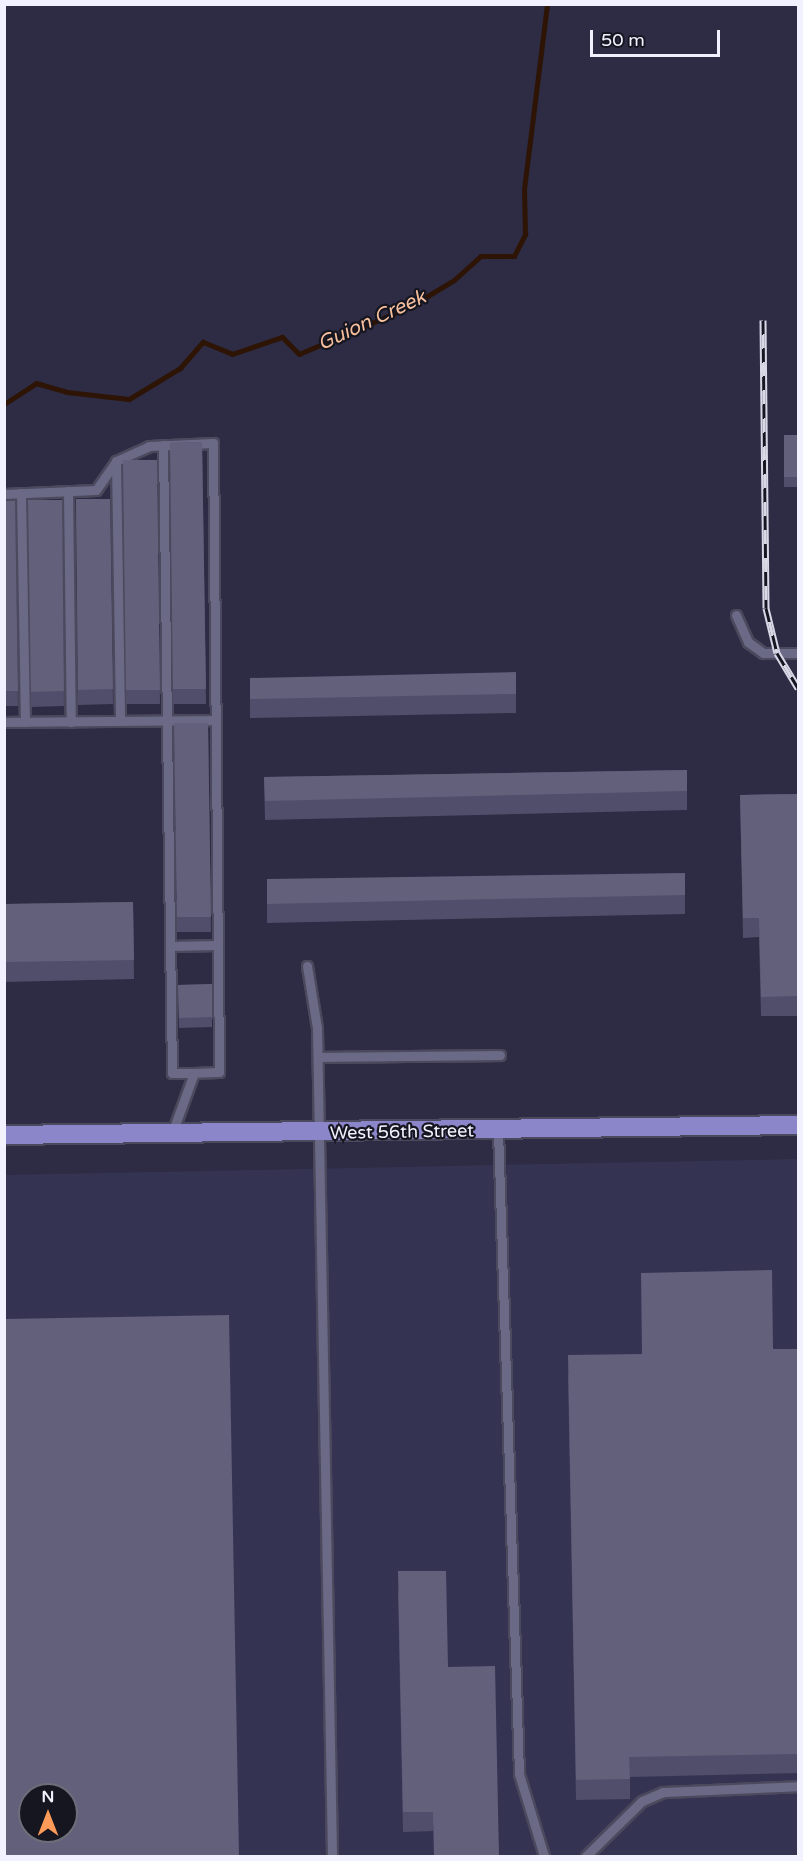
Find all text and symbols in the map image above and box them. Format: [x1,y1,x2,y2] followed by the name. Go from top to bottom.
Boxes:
[593,18,724,56] scale bar
[601,29,645,51] text: 50 m
[314,286,430,356] water label: Guion Creek
[330,1120,474,1144] street label: West 56th Street
[18,1783,78,1843] north arrow
[42,1787,54,1807] text: N

